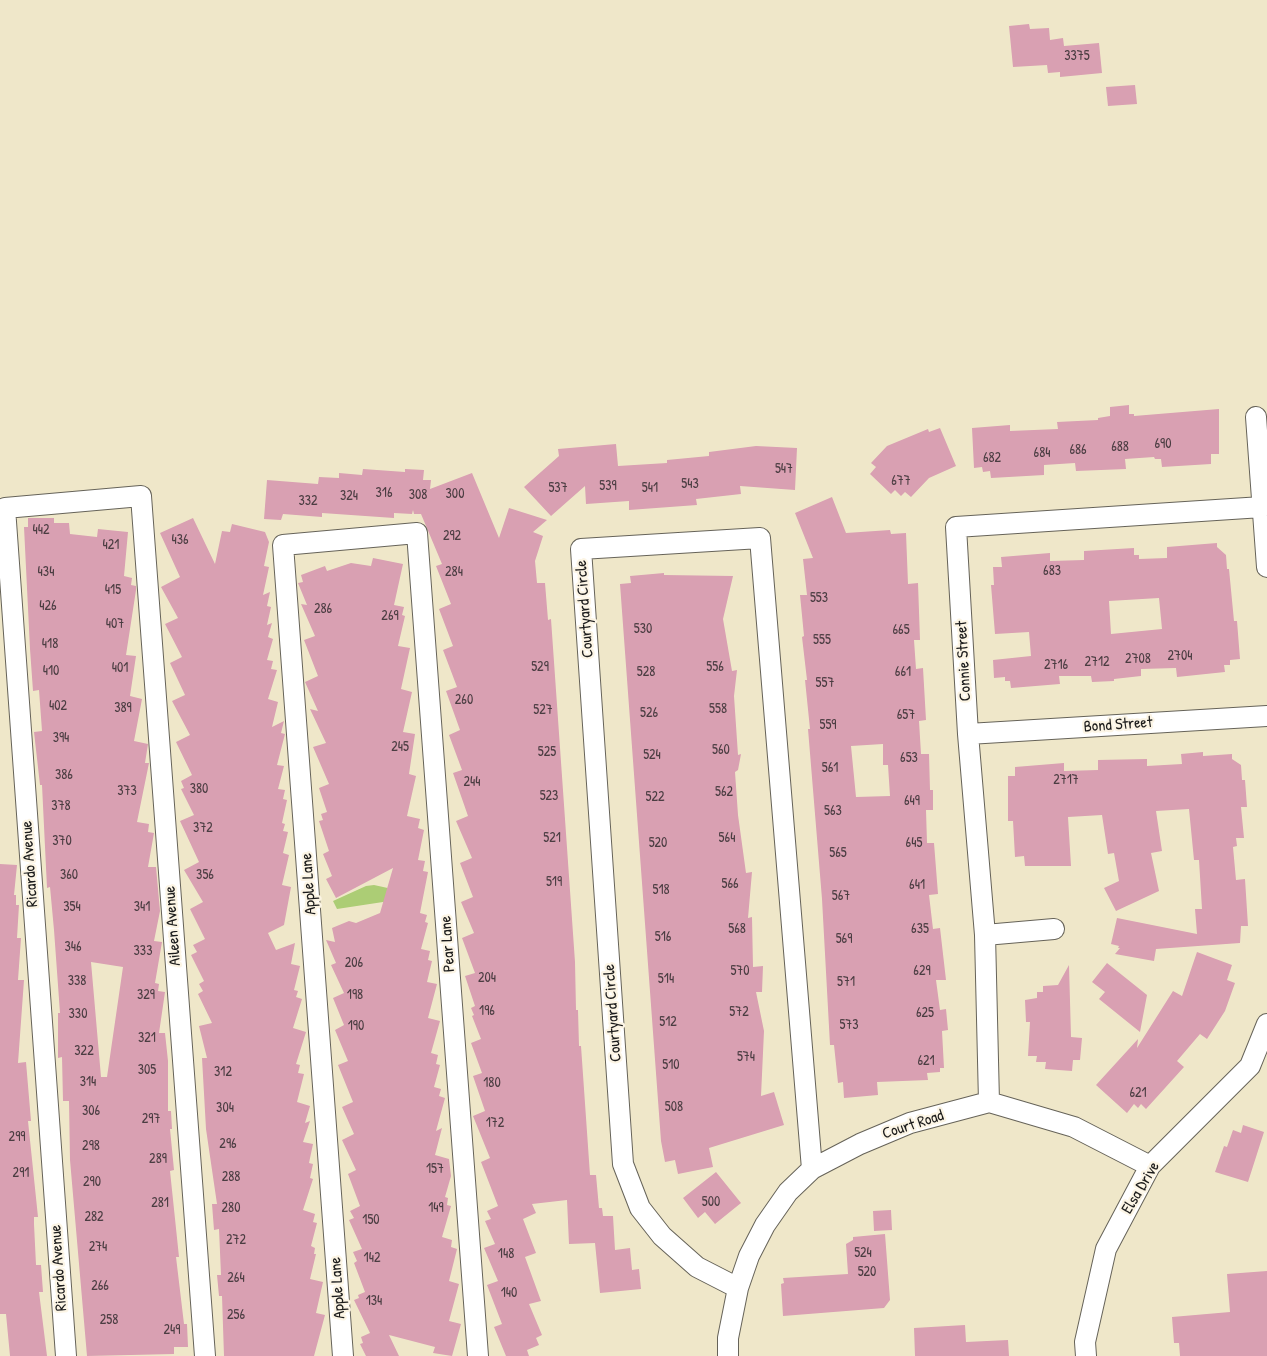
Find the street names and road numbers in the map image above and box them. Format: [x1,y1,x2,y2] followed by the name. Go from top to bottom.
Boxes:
[572,560,598,658] street label: Courtyard Circle
[952,620,976,702] street label: Connie Street
[1083,713,1153,737] street label: Bond Street
[17,820,43,908] street label: Ricardo Avenue
[297,853,321,915] street label: Apple Lane
[161,885,185,967] street label: Aileen Avenue
[436,915,460,973] street label: Pear Lane
[600,964,626,1062] street label: Courtyard Circle
[880,1106,946,1144] street label: Court Road
[1118,1158,1164,1218] street label: Elsa Drive
[46,1224,72,1312] street label: Ricardo Avenue
[326,1257,350,1319] street label: Apple Lane

